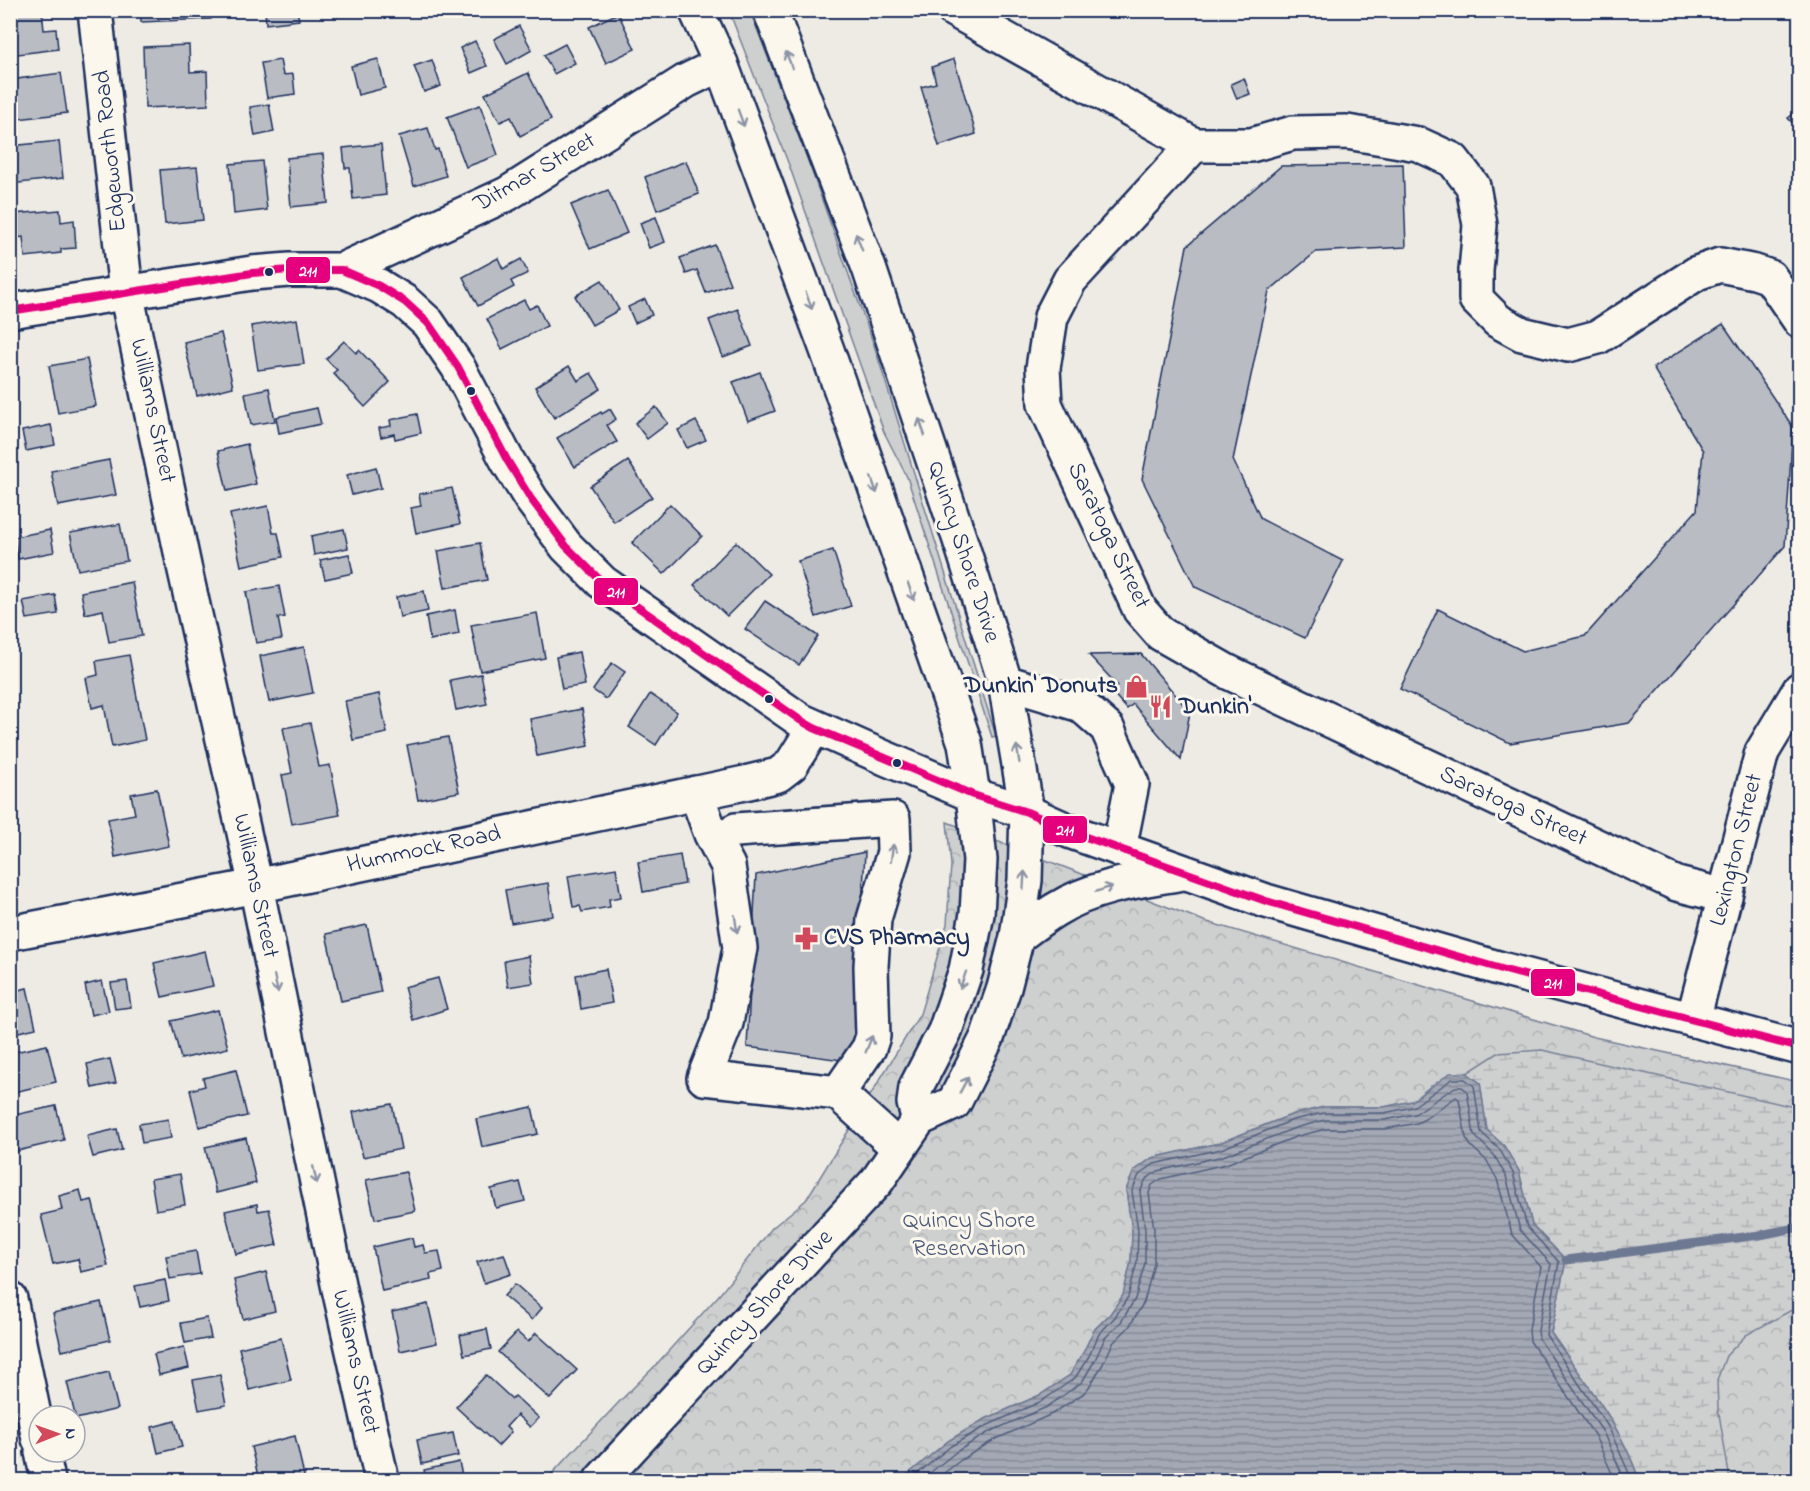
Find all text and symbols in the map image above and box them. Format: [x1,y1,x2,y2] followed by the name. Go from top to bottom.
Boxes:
[783,51,794,70] one-way arrow
[85,68,137,234] street label: Edgeworth Road
[737,109,748,127] one-way arrow
[467,124,602,223] street label: Ditmar Street
[853,234,864,252] one-way arrow
[285,256,331,284] line badge: 211
[298,260,318,284] text: 211
[263,266,275,278] unlabelled marker
[805,291,816,310] one-way arrow
[120,336,184,486] street label: Williams Street
[465,385,477,397] unlabelled marker
[916,418,927,437] one-way arrow
[916,457,1009,648] street label: Quincy Shore Drive
[1057,457,1159,615] street label: Saratoga Street
[870,475,881,494] one-way arrow
[593,577,639,606] line badge: 211
[606,581,626,605] text: 211
[907,582,918,601] one-way arrow
[963,669,1118,704] place label: Dunkin' Donuts
[1123,673,1149,699] shop icon: Dunkin' Donuts
[1178,690,1252,725] place label: Dunkin'
[763,693,775,705] unlabelled marker
[1148,694,1174,720] restaurant icon: Dunkin'
[1013,745,1024,765] one-way arrow
[891,757,903,769] unlabelled marker
[1433,757,1593,857] street label: Saratoga Street
[1701,770,1773,930] street label: Lexington Street
[223,811,287,961] street label: Williams Street
[1042,815,1088,844] line badge: 211
[344,816,505,883] street label: Hummock Road
[1055,819,1075,843] text: 211
[887,843,898,863] one-way arrow
[1019,870,1030,890] one-way arrow
[1094,883,1113,894] one-way arrow
[731,913,742,933] one-way arrow
[824,921,970,957] place label: CVS Pharmacy
[793,925,819,951] pharmacy icon: CVS Pharmacy
[1530,968,1576,997] line badge: 211
[956,970,967,989] one-way arrow
[1543,972,1563,996] text: 211
[271,974,282,993] one-way arrow
[864,1035,875,1054] one-way arrow
[959,1077,970,1095] one-way arrow
[310,1165,321,1184] one-way arrow
[903,1204,1036,1267] park label: Quincy Shore Reservation
[688,1222,843,1385] street label: Quincy Shore Drive
[321,1287,389,1437] street label: Williams Street
[27,1404,87,1464] north arrow
[58,1428,82,1440] text: N

